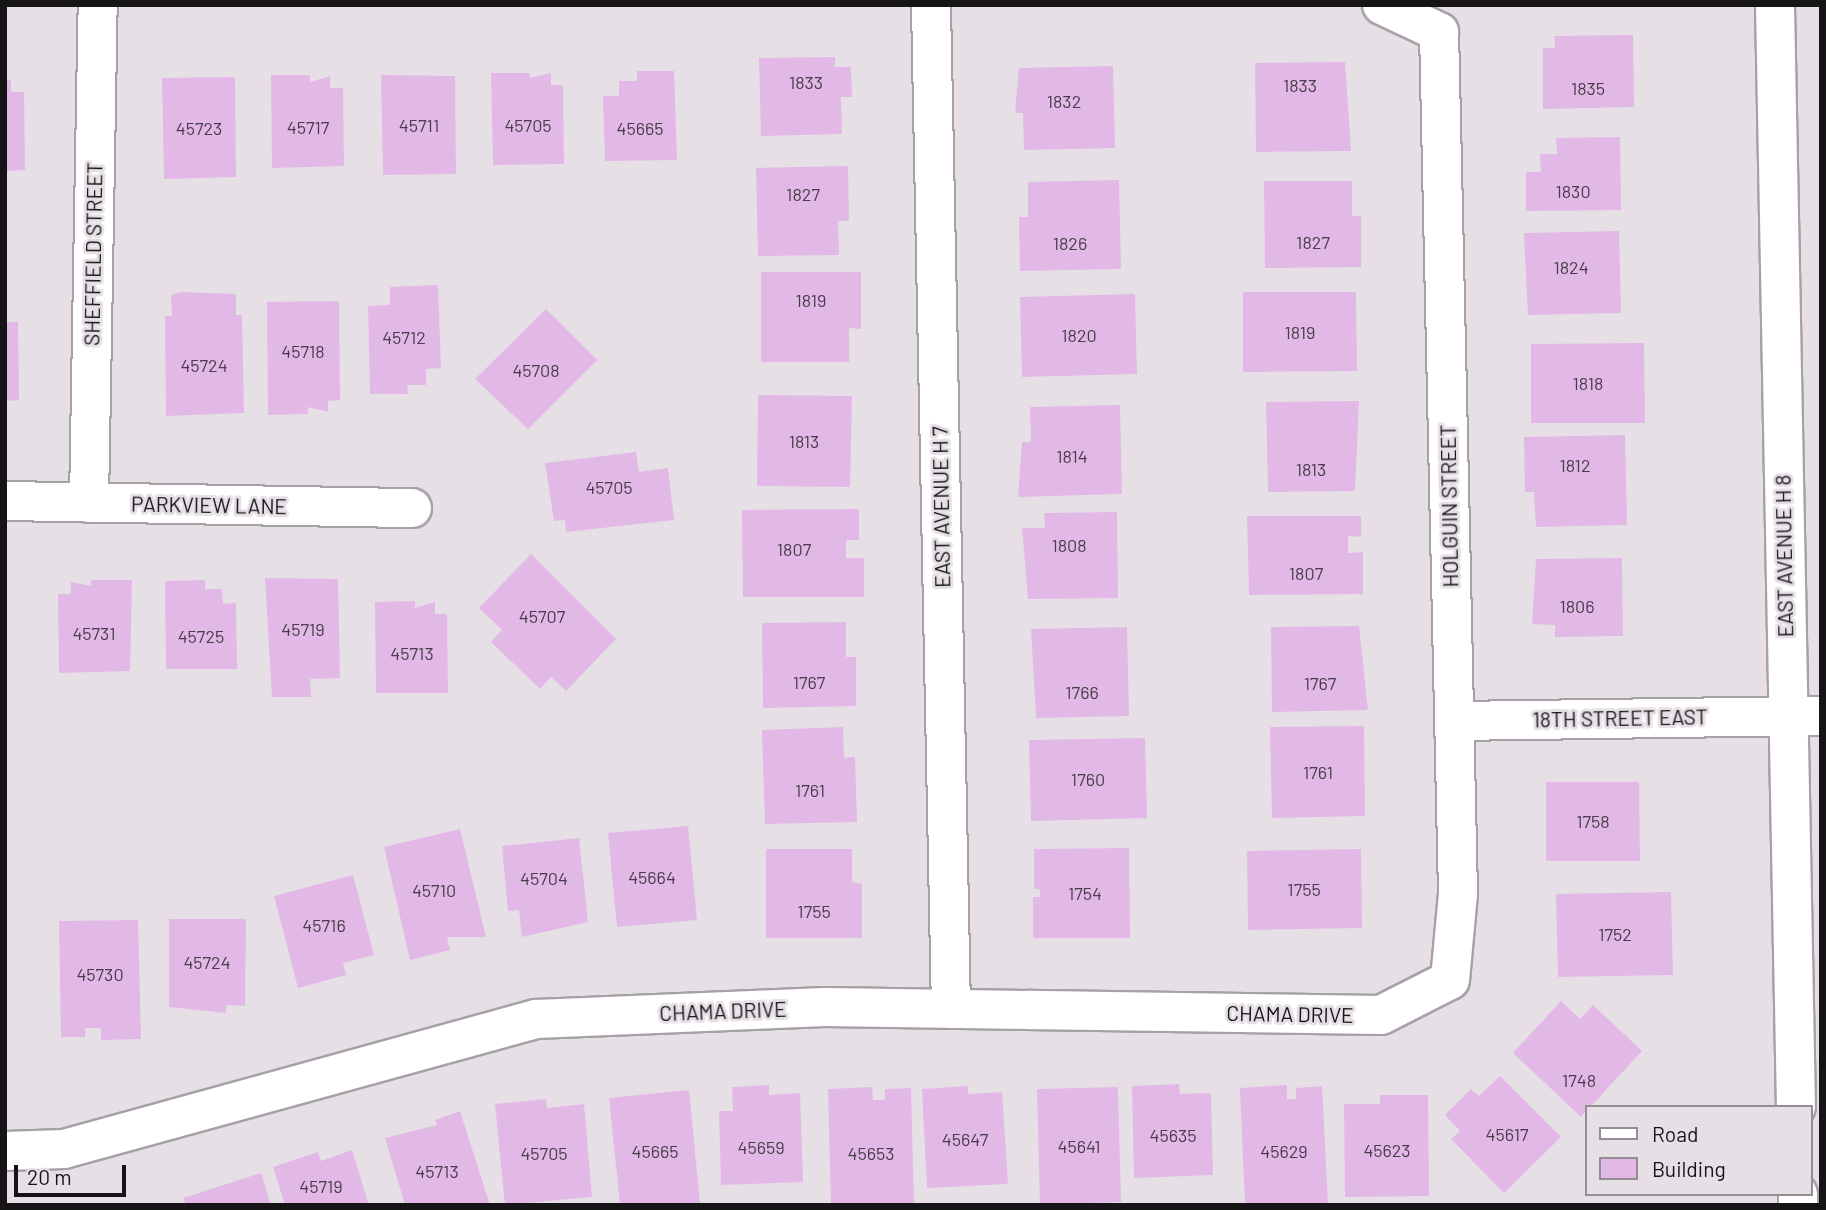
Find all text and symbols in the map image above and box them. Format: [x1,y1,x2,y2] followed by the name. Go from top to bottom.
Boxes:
[789,71,823,93] house number: 1833
[1283,74,1317,96] house number: 1833
[1571,77,1605,99] house number: 1835
[1047,90,1081,112] house number: 1832
[399,114,439,136] house number: 45711
[504,114,552,136] house number: 45705
[287,116,329,138] house number: 45717
[176,117,222,139] house number: 45723
[617,117,663,139] house number: 45665
[79,162,107,346] street label: SHEFFIELD STREET
[1555,180,1591,202] house number: 1830
[786,183,820,205] house number: 1827
[1296,231,1330,253] house number: 1827
[1053,232,1087,254] house number: 1826
[1553,256,1589,278] house number: 1824
[796,289,826,311] house number: 1819
[1285,321,1315,343] house number: 1819
[1061,324,1097,346] house number: 1820
[382,326,426,348] house number: 45712
[281,340,325,362] house number: 45718
[180,354,228,376] house number: 45724
[512,359,560,381] house number: 45708
[1573,372,1603,394] house number: 1818
[1435,424,1463,588] street label: HOLGUIN STREET
[927,426,955,588] street label: EAST AVENUE H 7
[789,430,819,452] house number: 1813
[1056,445,1088,467] house number: 1814
[1559,454,1591,476] house number: 1812
[1296,458,1326,480] house number: 1813
[1770,474,1798,638] street label: EAST AVENUE H 8
[585,476,633,498] house number: 45705
[131,491,287,519] street label: PARKVIEW LANE
[1051,534,1087,556] house number: 1808
[777,538,811,560] house number: 1807
[1289,562,1323,584] house number: 1807
[1559,595,1595,617] house number: 1806
[519,605,565,627] house number: 45707
[281,618,325,640] house number: 45719
[72,622,116,644] house number: 45731
[178,625,224,647] house number: 45725
[390,642,434,664] house number: 45713
[793,671,825,693] house number: 1767
[1304,672,1336,694] house number: 1767
[1065,681,1099,703] house number: 1766
[1532,704,1708,732] street label: 18TH STREET EAST
[1303,761,1333,783] house number: 1761
[1071,768,1105,790] house number: 1760
[795,779,825,801] house number: 1761
[1576,810,1610,832] house number: 1758
[628,866,676,888] house number: 45664
[520,867,568,889] house number: 45704
[1287,878,1321,900] house number: 1755
[412,879,456,901] house number: 45710
[1068,882,1102,904] house number: 1754
[797,900,831,922] house number: 1755
[302,914,346,936] house number: 45716
[1598,923,1632,945] house number: 1752
[183,951,231,973] house number: 45724
[76,963,124,985] house number: 45730
[659,996,787,1026] street label: CHAMA DRIVE
[1226,1000,1354,1028] street label: CHAMA DRIVE
[1562,1069,1596,1091] house number: 1748
[1584,1105,1812,1196] legend
[1652,1121,1698,1146] text: Road
[1486,1123,1528,1145] house number: 45617
[1150,1124,1196,1146] house number: 45635
[942,1128,988,1150] house number: 45647
[1057,1135,1101,1157] house number: 45641
[737,1136,785,1158] house number: 45659
[1363,1139,1411,1161] house number: 45623
[632,1140,678,1162] house number: 45665
[1260,1140,1308,1162] house number: 45629
[520,1142,568,1164] house number: 45705
[848,1142,894,1164] house number: 45653
[18,1150,130,1194] scale bar
[1652,1156,1726,1181] text: Building
[415,1160,459,1182] house number: 45713
[27,1164,72,1189] text: 20 m
[299,1175,343,1197] house number: 45719

